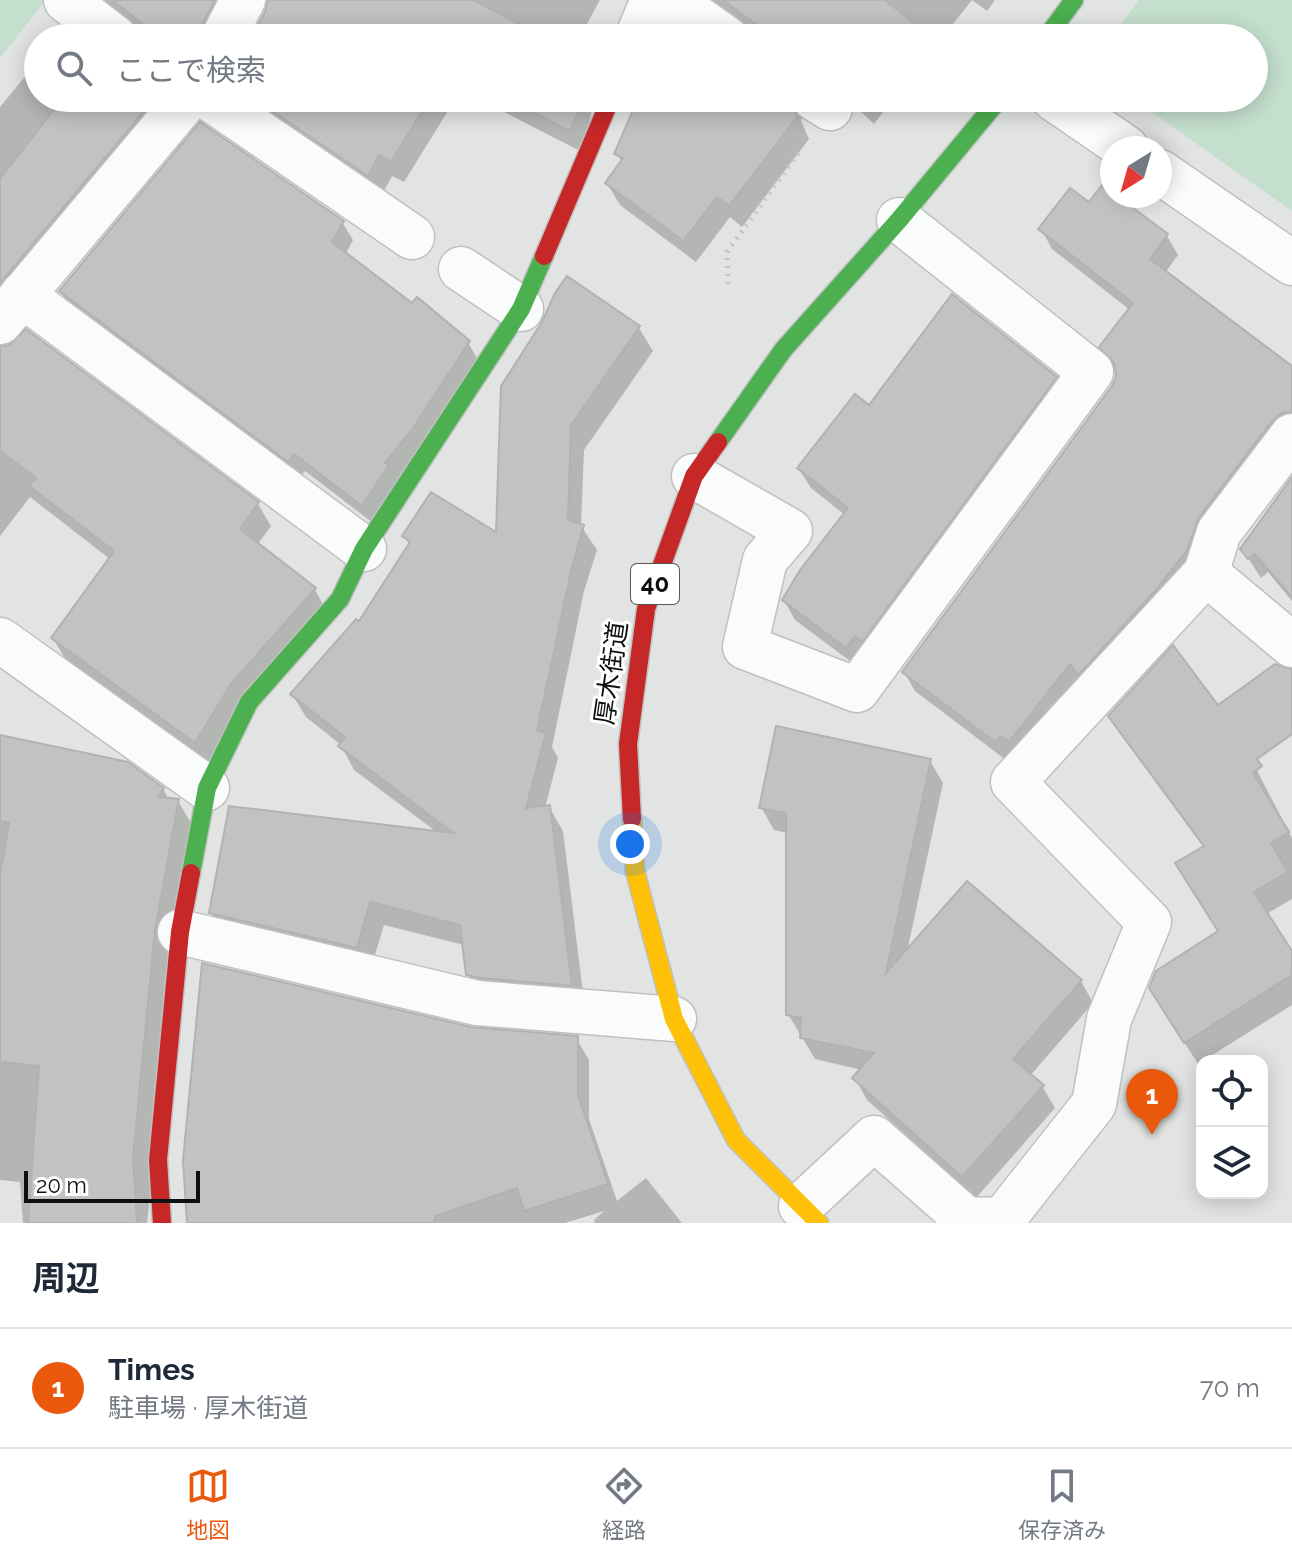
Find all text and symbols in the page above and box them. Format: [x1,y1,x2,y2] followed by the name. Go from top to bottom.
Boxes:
[24,24,1268,112] search box
[52,46,96,90] icon: search
[116,53,266,88] text: ここで検索
[1100,136,1172,208] north arrow
[631,564,679,604] road number: 40
[589,619,633,727] street label: 厚木街道
[610,824,650,864] your location
[1196,1055,1268,1199] map controls
[1196,1055,1268,1127] button: locate
[1126,1069,1178,1135] pin: 1
[1196,1127,1268,1199] button: layers
[24,1167,200,1203] scale bar
[36,1172,87,1198] text: 20 m
[32,1258,100,1298] text: 周辺
[108,1352,195,1387] text: Times
[52,1373,64,1403] text: 1
[1200,1373,1260,1403] text: 70 m
[108,1393,308,1423] text: 駐車場 · 厚木街道
[186,1464,230,1544] tab: 地図
[602,1464,646,1544] tab: 経路
[1018,1464,1106,1544] tab: 保存済み

